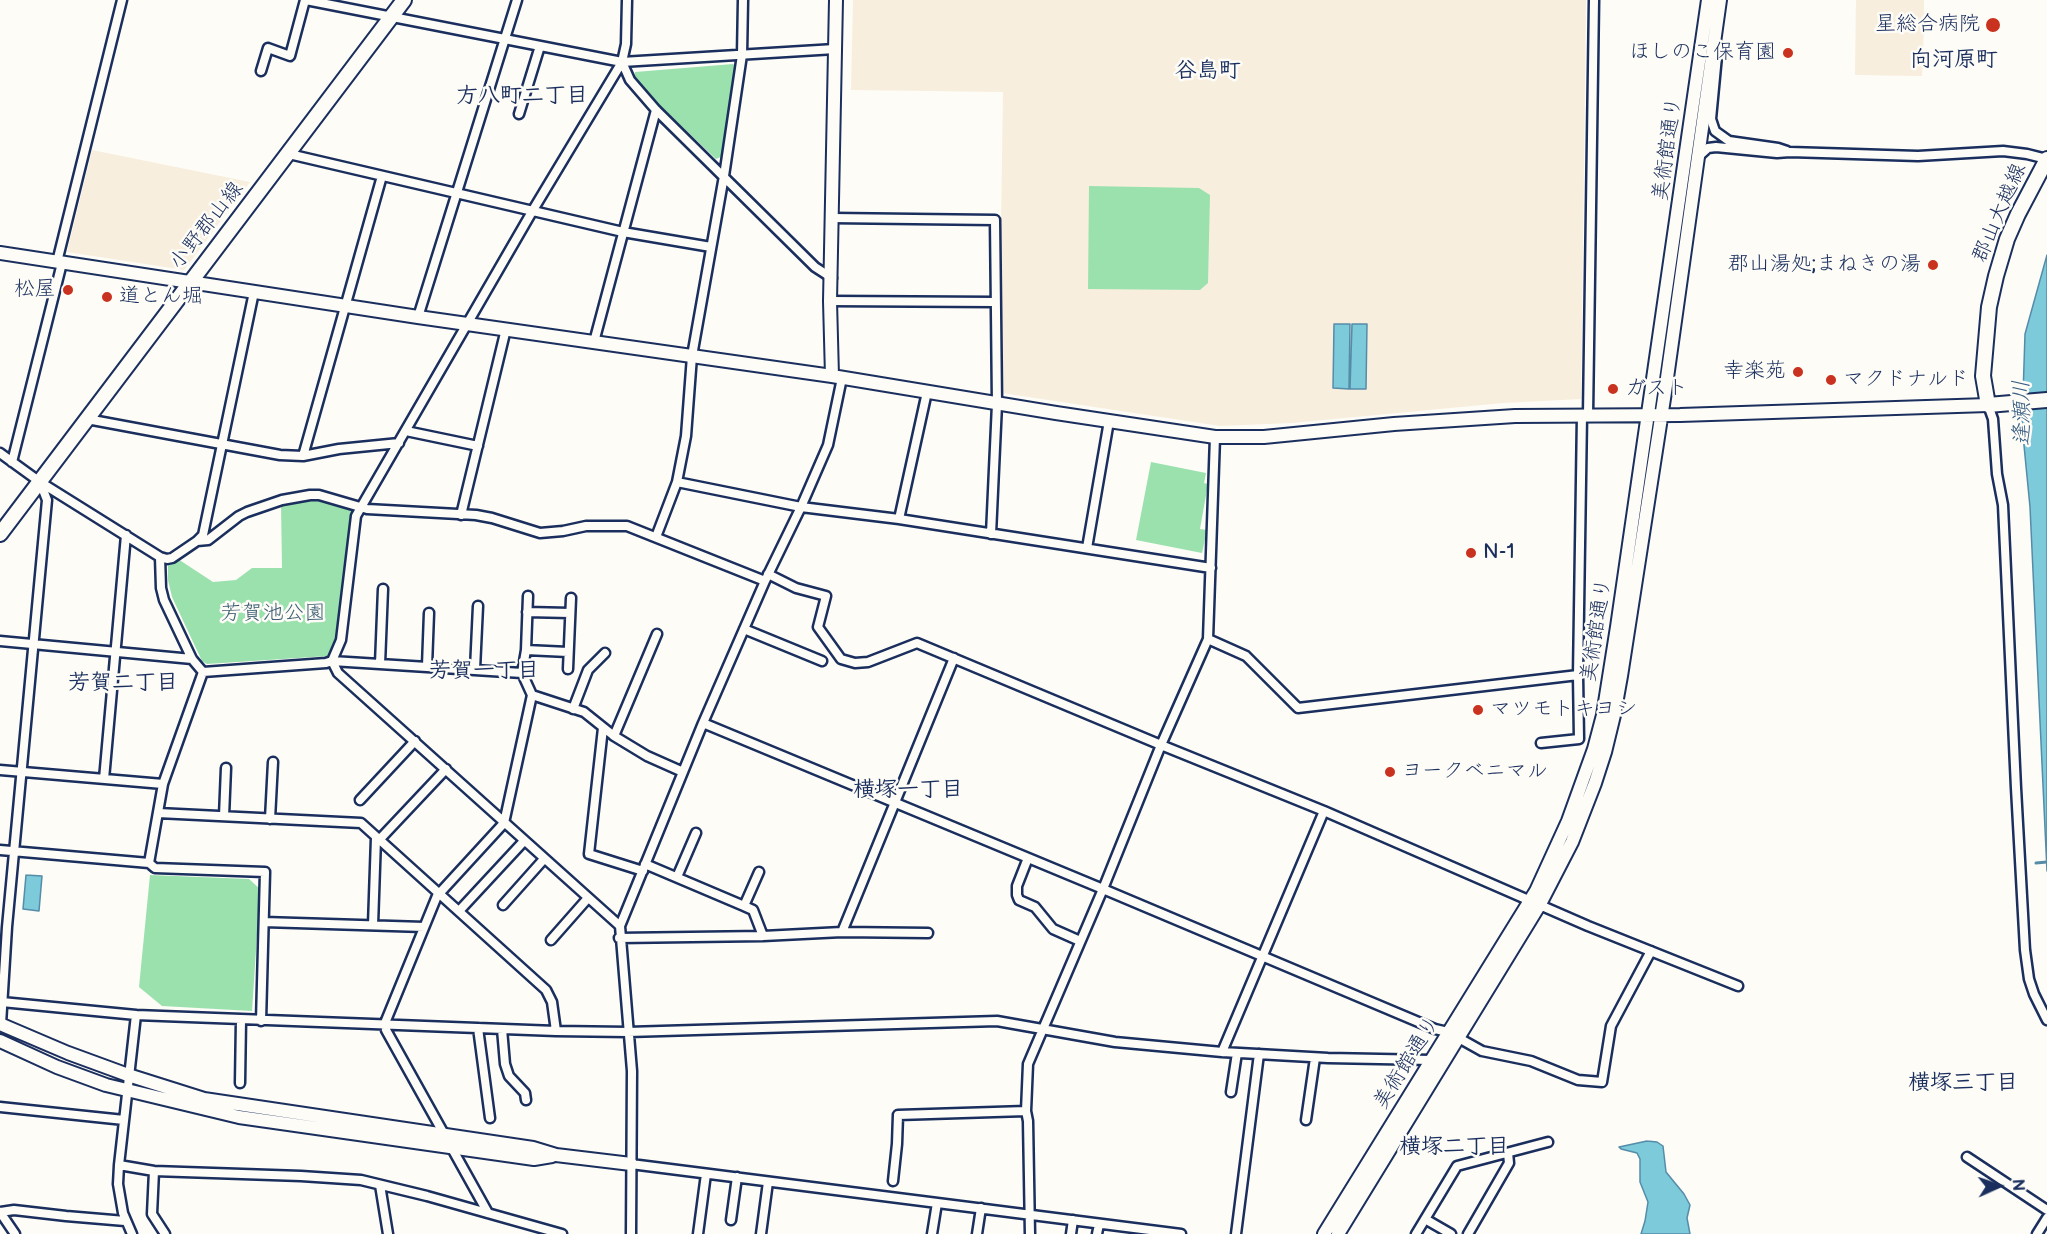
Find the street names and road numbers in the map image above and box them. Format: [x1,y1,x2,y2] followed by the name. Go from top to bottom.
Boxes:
[1648,95,1688,203] street label: 美術館通り
[1968,160,2032,266] street label: 郡山大越線
[165,177,249,275] street label: 小野郡山線
[1576,576,1618,684] street label: 美術館通り
[1368,1012,1446,1114] street label: 美術館通り

